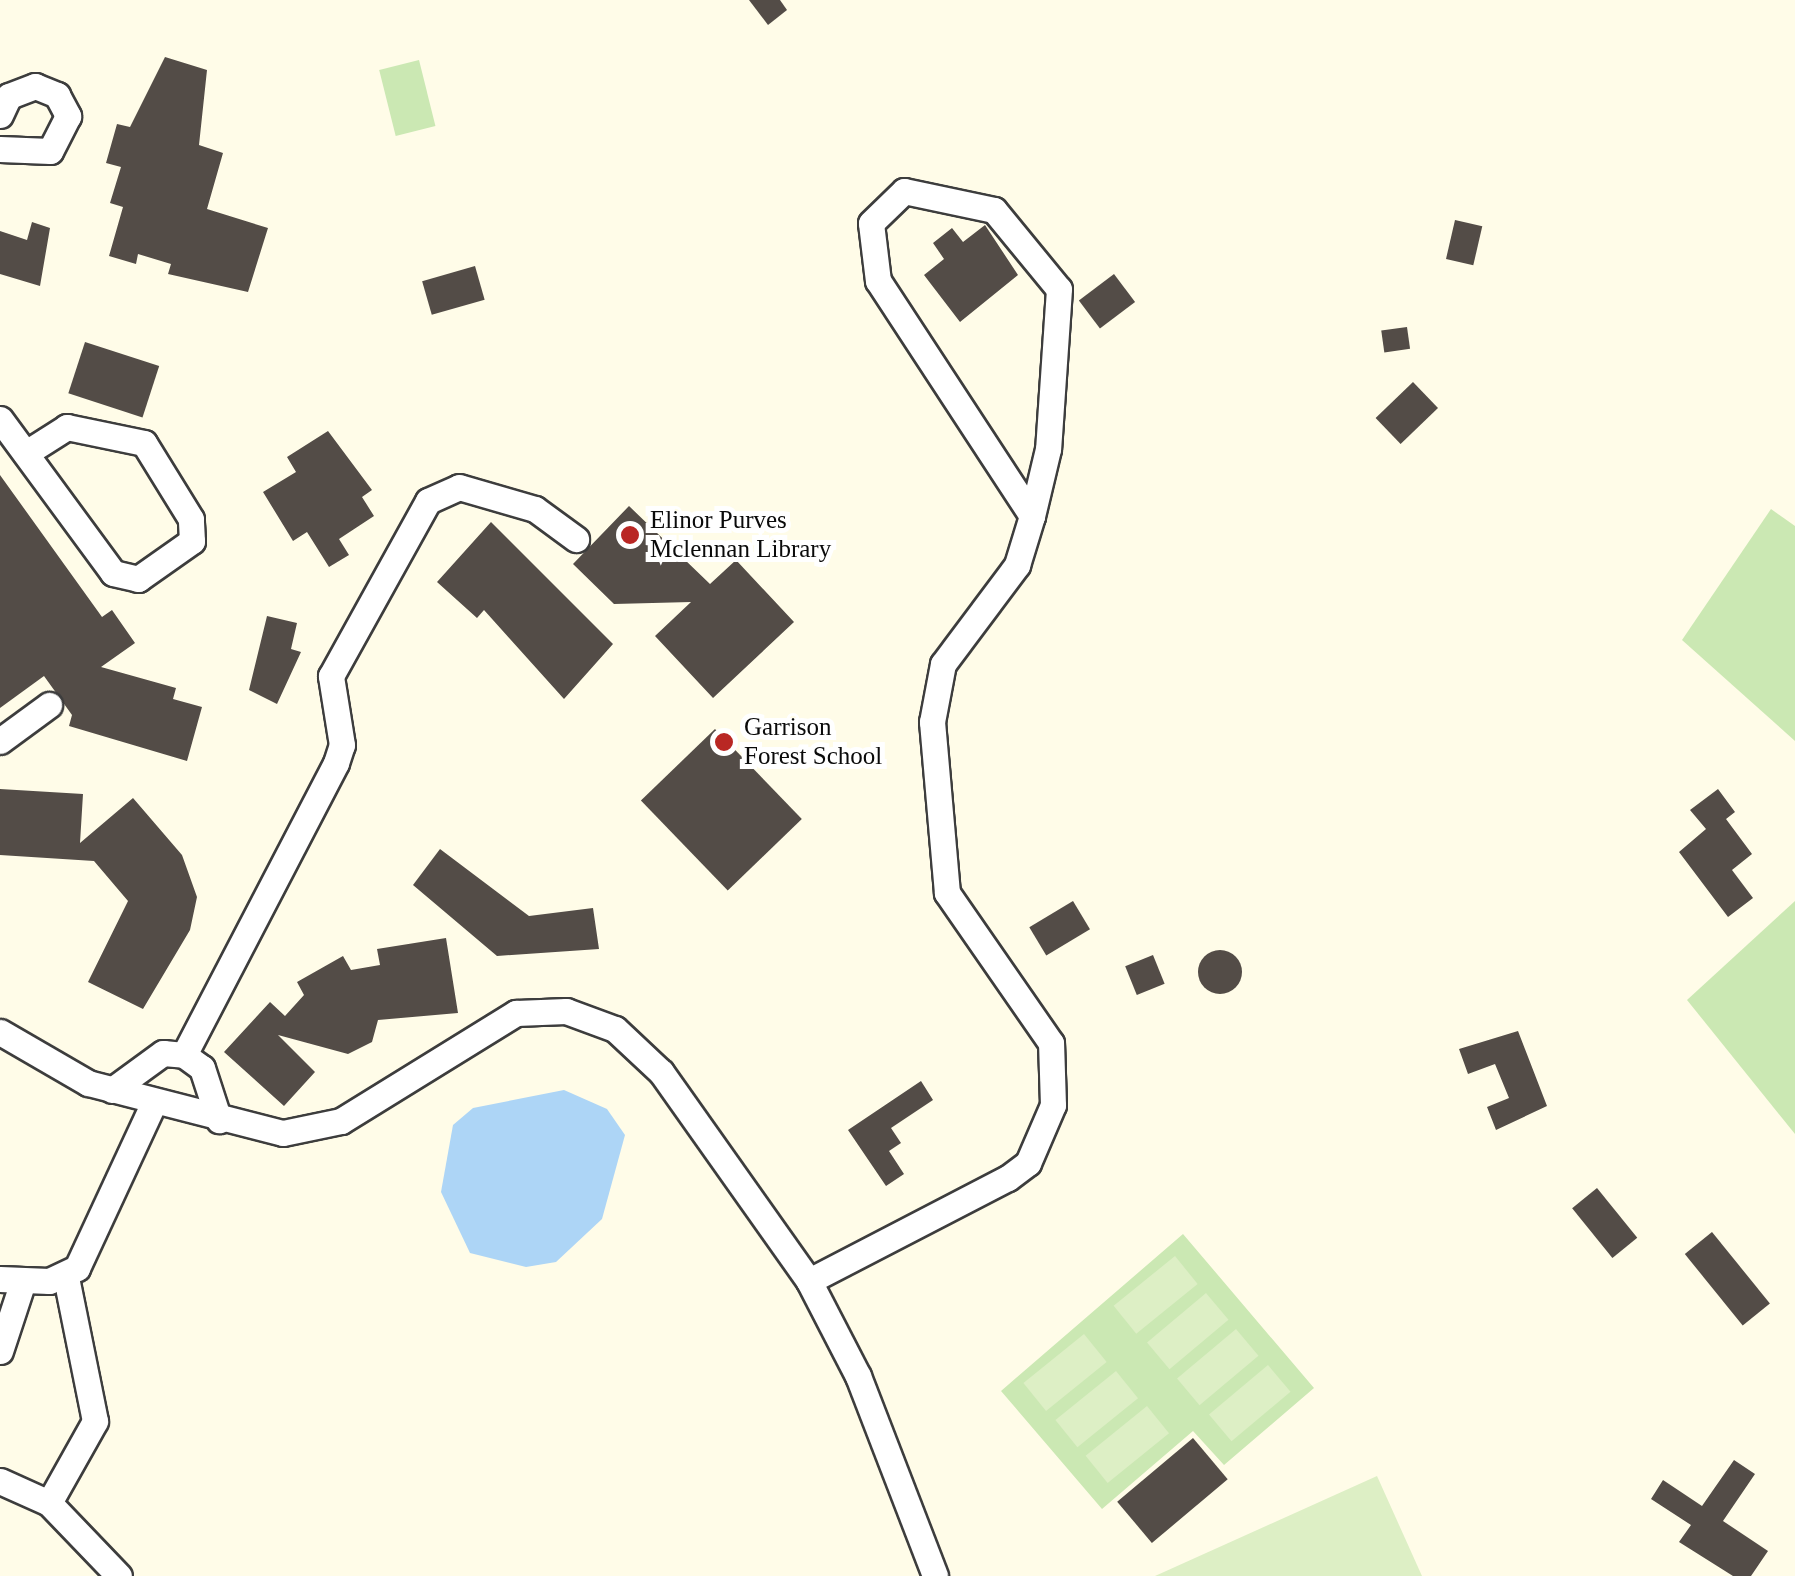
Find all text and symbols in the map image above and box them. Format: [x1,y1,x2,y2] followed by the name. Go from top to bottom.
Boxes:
[650,506,831,565] place label: Elinor Purves Mclennan Library
[619,524,641,546] marker: Elinor Purves Mclennan Library
[744,713,882,772] place label: Garrison Forest School
[713,731,735,753] marker: Garrison Forest School

